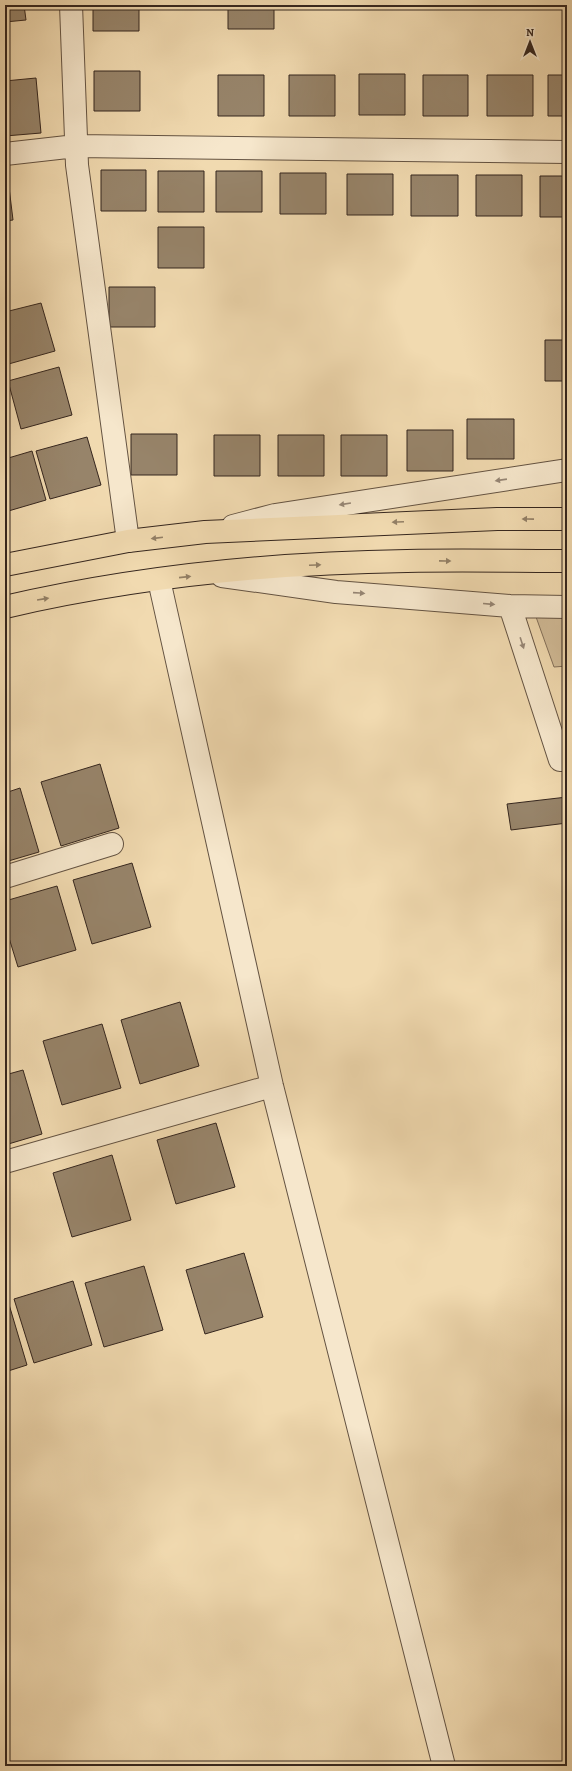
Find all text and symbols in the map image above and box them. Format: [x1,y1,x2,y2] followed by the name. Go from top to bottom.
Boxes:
[510,22,550,62] north arrow
[526,25,534,40] text: N
[495,477,507,483] one-way arrow
[339,501,351,507] one-way arrow
[521,516,534,522] one-way arrow
[392,519,404,526] one-way arrow
[151,535,163,541] one-way arrow
[439,558,452,564] one-way arrow
[309,561,321,568] one-way arrow
[179,574,191,580] one-way arrow
[353,590,365,597] one-way arrow
[37,596,49,602] one-way arrow
[483,601,495,608] one-way arrow
[519,638,525,650] one-way arrow

